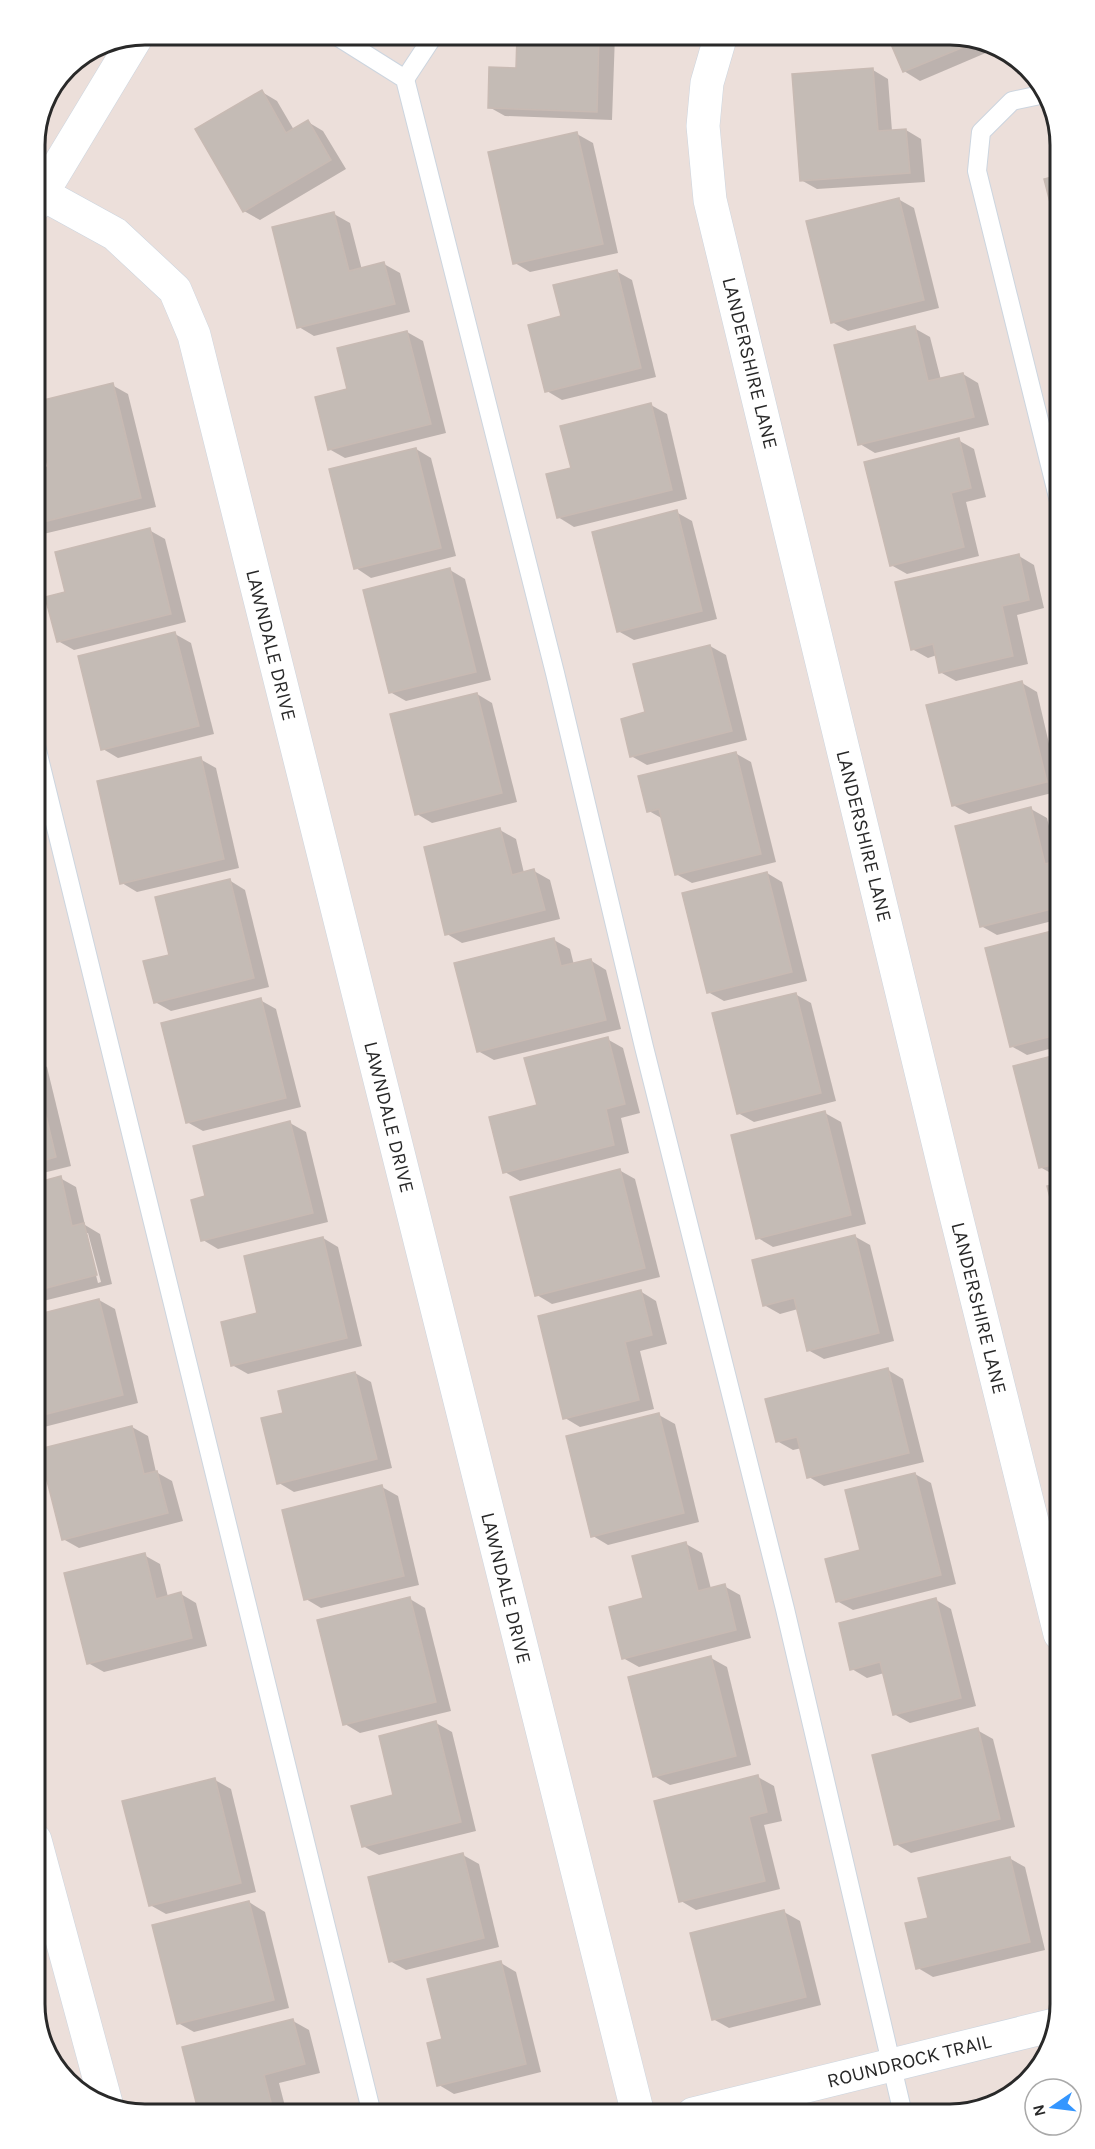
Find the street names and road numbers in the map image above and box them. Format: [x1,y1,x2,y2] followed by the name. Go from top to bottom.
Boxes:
[718,275,782,451] street label: LANDERSHIRE LANE
[241,567,301,723] street label: LAWNDALE DRIVE
[832,748,896,924] street label: LANDERSHIRE LANE
[359,1039,419,1195] street label: LAWNDALE DRIVE
[947,1220,1011,1396] street label: LANDERSHIRE LANE
[476,1510,536,1666] street label: LAWNDALE DRIVE
[825,2029,994,2092] street label: ROUNDROCK TRAIL

